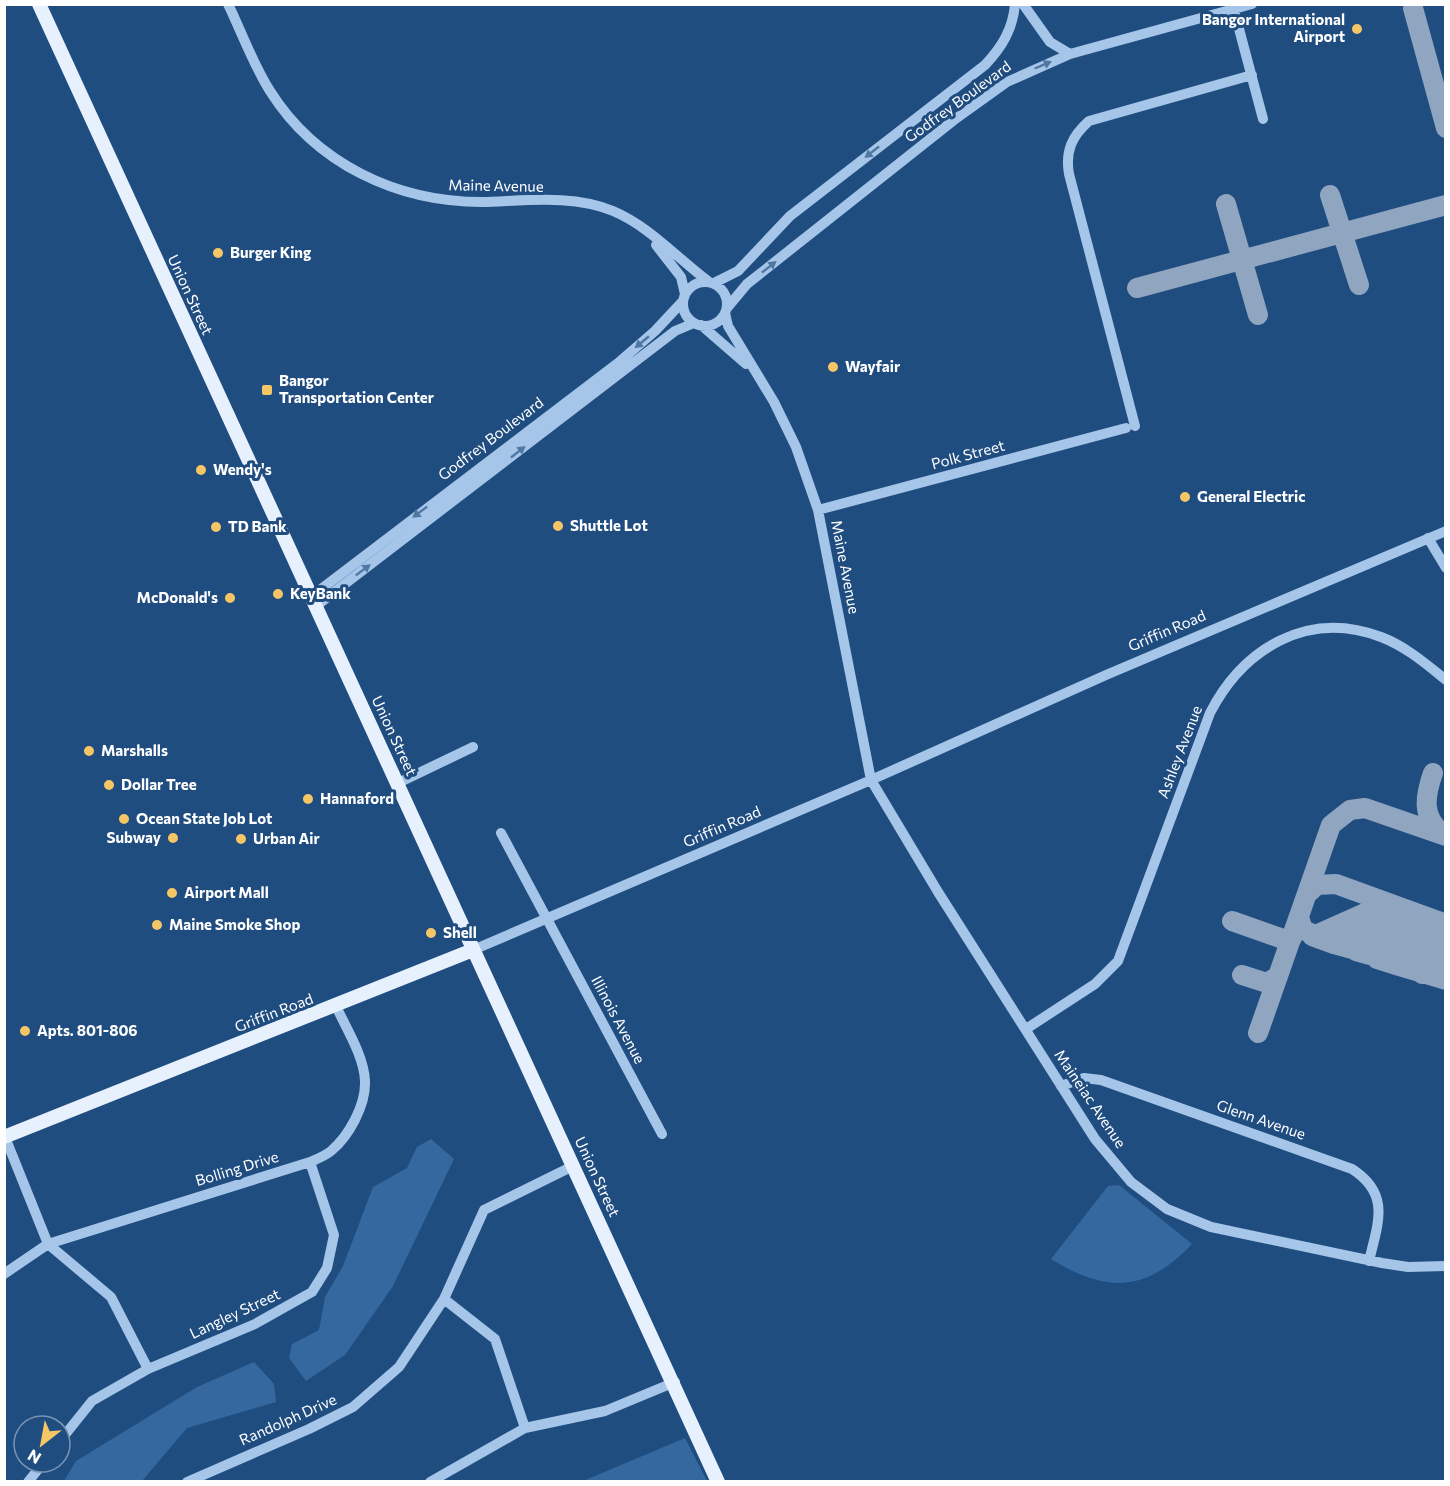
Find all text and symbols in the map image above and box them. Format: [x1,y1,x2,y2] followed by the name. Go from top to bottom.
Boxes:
[1202,10,1345,45] place label: Bangor International Airport
[1350,22,1364,36] marker: Bangor International Airport
[901,57,1014,146] street label: Godfrey Boulevard
[1035,60,1053,70] one-way arrow
[865,146,880,158] one-way arrow
[448,175,544,195] street label: Maine Avenue
[230,243,311,261] place label: Burger King
[211,246,225,260] marker: Burger King
[165,252,217,337] street label: Union Street
[761,262,776,274] one-way arrow
[635,335,650,348] one-way arrow
[845,357,900,375] place label: Wayfair
[826,360,840,374] marker: Wayfair
[279,371,434,406] place label: Bangor Transportation Center
[260,383,274,397] marker: Bangor Transportation Center
[434,393,547,484] street label: Godfrey Boulevard
[929,436,1006,472] street label: Polk Street
[509,446,525,458] one-way arrow
[213,460,272,478] place label: Wendy's
[194,463,208,477] marker: Wendy's
[1197,487,1305,505] place label: General Electric
[1178,490,1192,504] marker: General Electric
[413,505,428,517] one-way arrow
[570,516,648,534] place label: Shuttle Lot
[228,517,287,535] place label: TD Bank
[828,518,864,615] street label: Maine Avenue
[551,519,565,533] marker: Shuttle Lot
[209,520,223,534] marker: TD Bank
[355,565,370,577] one-way arrow
[290,584,351,602] place label: KeyBank
[271,587,285,601] marker: KeyBank
[137,588,218,606] place label: McDonald's
[223,591,237,605] marker: McDonald's
[1125,606,1208,655] street label: Griffin Road
[369,693,421,778] street label: Union Street
[1153,703,1205,801] street label: Ashley Avenue
[101,741,168,759] place label: Marshalls
[82,744,96,758] marker: Marshalls
[121,775,197,793] place label: Dollar Tree
[102,778,116,792] marker: Dollar Tree
[320,789,394,807] place label: Hannaford
[301,792,315,806] marker: Hannaford
[680,802,763,851] street label: Griffin Road
[136,809,272,827] place label: Ocean State Job Lot
[117,812,131,826] marker: Ocean State Job Lot
[107,828,162,846] place label: Subway
[253,829,320,847] place label: Urban Air
[166,831,180,845] marker: Subway
[234,832,248,846] marker: Urban Air
[184,883,269,901] place label: Airport Mall
[165,886,179,900] marker: Airport Mall
[169,915,301,933] place label: Maine Smoke Shop
[150,918,164,932] marker: Maine Smoke Shop
[443,923,477,941] place label: Shell
[424,926,438,940] marker: Shell
[588,973,650,1067] street label: Illinois Avenue
[232,989,315,1035] street label: Griffin Road
[37,1021,138,1039] place label: Apts. 801-806
[18,1024,32,1038] marker: Apts. 801-806
[1051,1046,1130,1151] street label: Maineiac Avenue
[1215,1095,1308,1143] street label: Glenn Avenue
[572,1134,624,1219] street label: Union Street
[193,1147,281,1189] street label: Bolling Drive
[186,1284,283,1342] street label: Langley Street
[236,1390,339,1449] street label: Randolph Drive
[12,1414,72,1474] north arrow
[24,1446,44,1469] text: N

